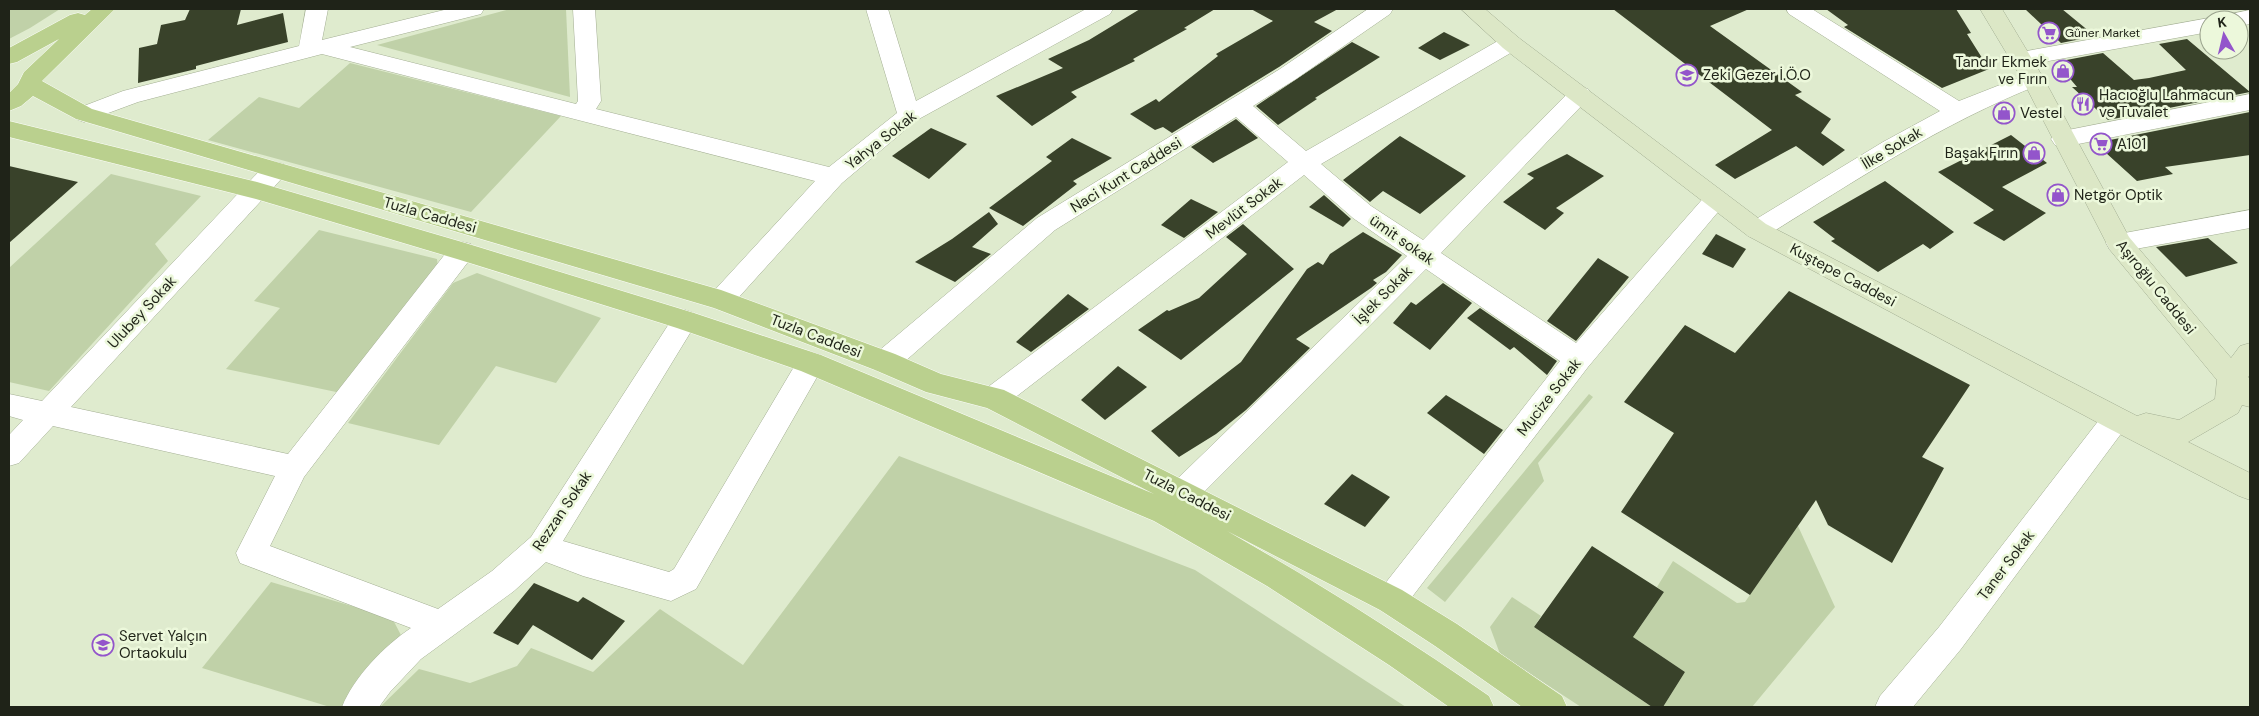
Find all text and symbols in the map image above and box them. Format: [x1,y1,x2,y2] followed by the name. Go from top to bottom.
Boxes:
[2199,10,2249,60] north arrow
[2216,13,2228,32] text: K
[2037,21,2061,45] supermarket icon: Güner Market
[2065,25,2141,41] place label: Güner Market
[1955,52,2047,89] place label: Tandır Ekmek ve Fırın
[2051,59,2075,83] shop icon: Tandır Ekmek ve Fırın
[1675,63,1699,87] school or university icon: Zeki Gezer İ.Ö.O
[1703,65,1811,85] place label: Zeki Gezer İ.Ö.O
[2099,85,2234,122] place label: Hacıoğlu Lahmacun ve Tuvalet
[2071,92,2095,116] restaurant icon: Hacıoğlu Lahmacun ve Tuvalet
[1992,101,2016,125] shop icon: Vestel
[2020,103,2062,123] place label: Vestel
[841,106,921,174] street label: Yahya Sokak
[1858,122,1926,174] street label: İlke Sokak
[2089,132,2113,156] supermarket icon: A101
[1067,133,1185,217] street label: Naci Kunt Caddesi
[2117,134,2146,154] place label: A101
[2022,141,2046,165] shop icon: Başak Fırın
[1945,143,2018,163] place label: Başak Fırın
[1201,172,1287,243] street label: Mevlüt Sokak
[2046,183,2070,207] shop icon: Netgör Optik
[2074,185,2163,205] place label: Netgör Optik
[381,192,479,238] street label: Tuzla Caddesi
[1366,210,1439,270] street label: ümit sokak
[2112,235,2200,339] street label: Aşıroğlu Caddesi
[1786,239,1900,311] street label: Kuştepe Caddesi
[1349,261,1417,329] street label: İşlek Sokak
[103,271,181,353] street label: Ulubey Sokak
[768,309,864,363] street label: Tuzla Caddesi
[1512,354,1586,440] street label: Mucize Sokak
[1140,464,1234,526] street label: Tuzla Caddesi
[528,467,596,555] street label: Rezzan Sokak
[1973,526,2039,604] street label: Taner Sokak
[119,626,207,663] place label: Servet Yalçın Ortaokulu
[91,633,115,657] school or university icon: Servet Yalçın Ortaokulu

